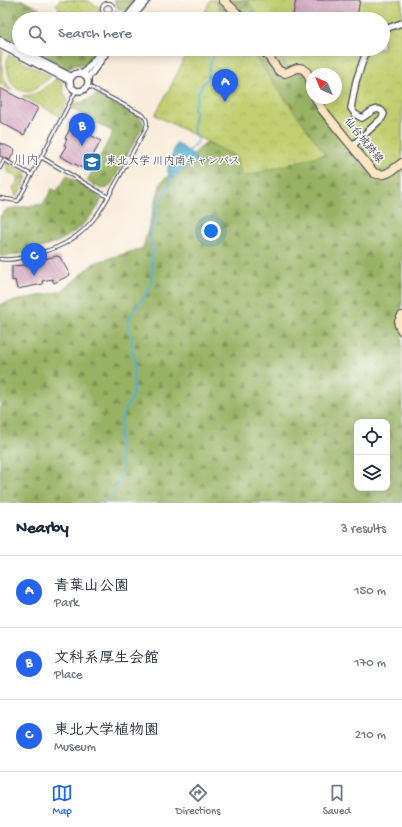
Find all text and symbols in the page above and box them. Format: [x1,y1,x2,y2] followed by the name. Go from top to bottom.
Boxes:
[12,12,390,56] search box
[26,23,48,45] icon: search
[58,25,132,43] text: Search here
[306,68,342,104] north arrow
[212,69,238,102] pin: A
[69,113,95,146] pin: B
[341,115,386,166] street label: 仙台城跡線
[81,151,103,173] school or university icon: 東北大学 川内南キャンパス
[13,154,39,169] district label: 川内
[106,155,240,168] place label: 東北大学 川内南キャンパス
[201,221,221,241] your location
[21,243,47,276] pin: C
[354,419,390,491] map controls
[354,419,390,455] button: locate
[354,455,390,491] button: layers
[16,519,69,539] text: Nearby
[341,522,386,537] text: 3 results
[54,578,129,596] text: 青葉山公園
[25,584,33,599] text: A
[354,584,386,599] text: 150 m
[54,596,79,611] text: Park
[54,650,159,668] text: 文科系厚生会館
[26,656,32,671] text: B
[354,656,386,671] text: 170 m
[54,668,82,683] text: Place
[54,722,159,740] text: 東北大学植物園
[25,728,33,743] text: C
[355,728,386,743] text: 210 m
[54,740,96,755] text: Museum
[51,782,73,818] tab: Map
[176,782,220,818] tab: Directions
[323,782,351,818] tab: Saved

